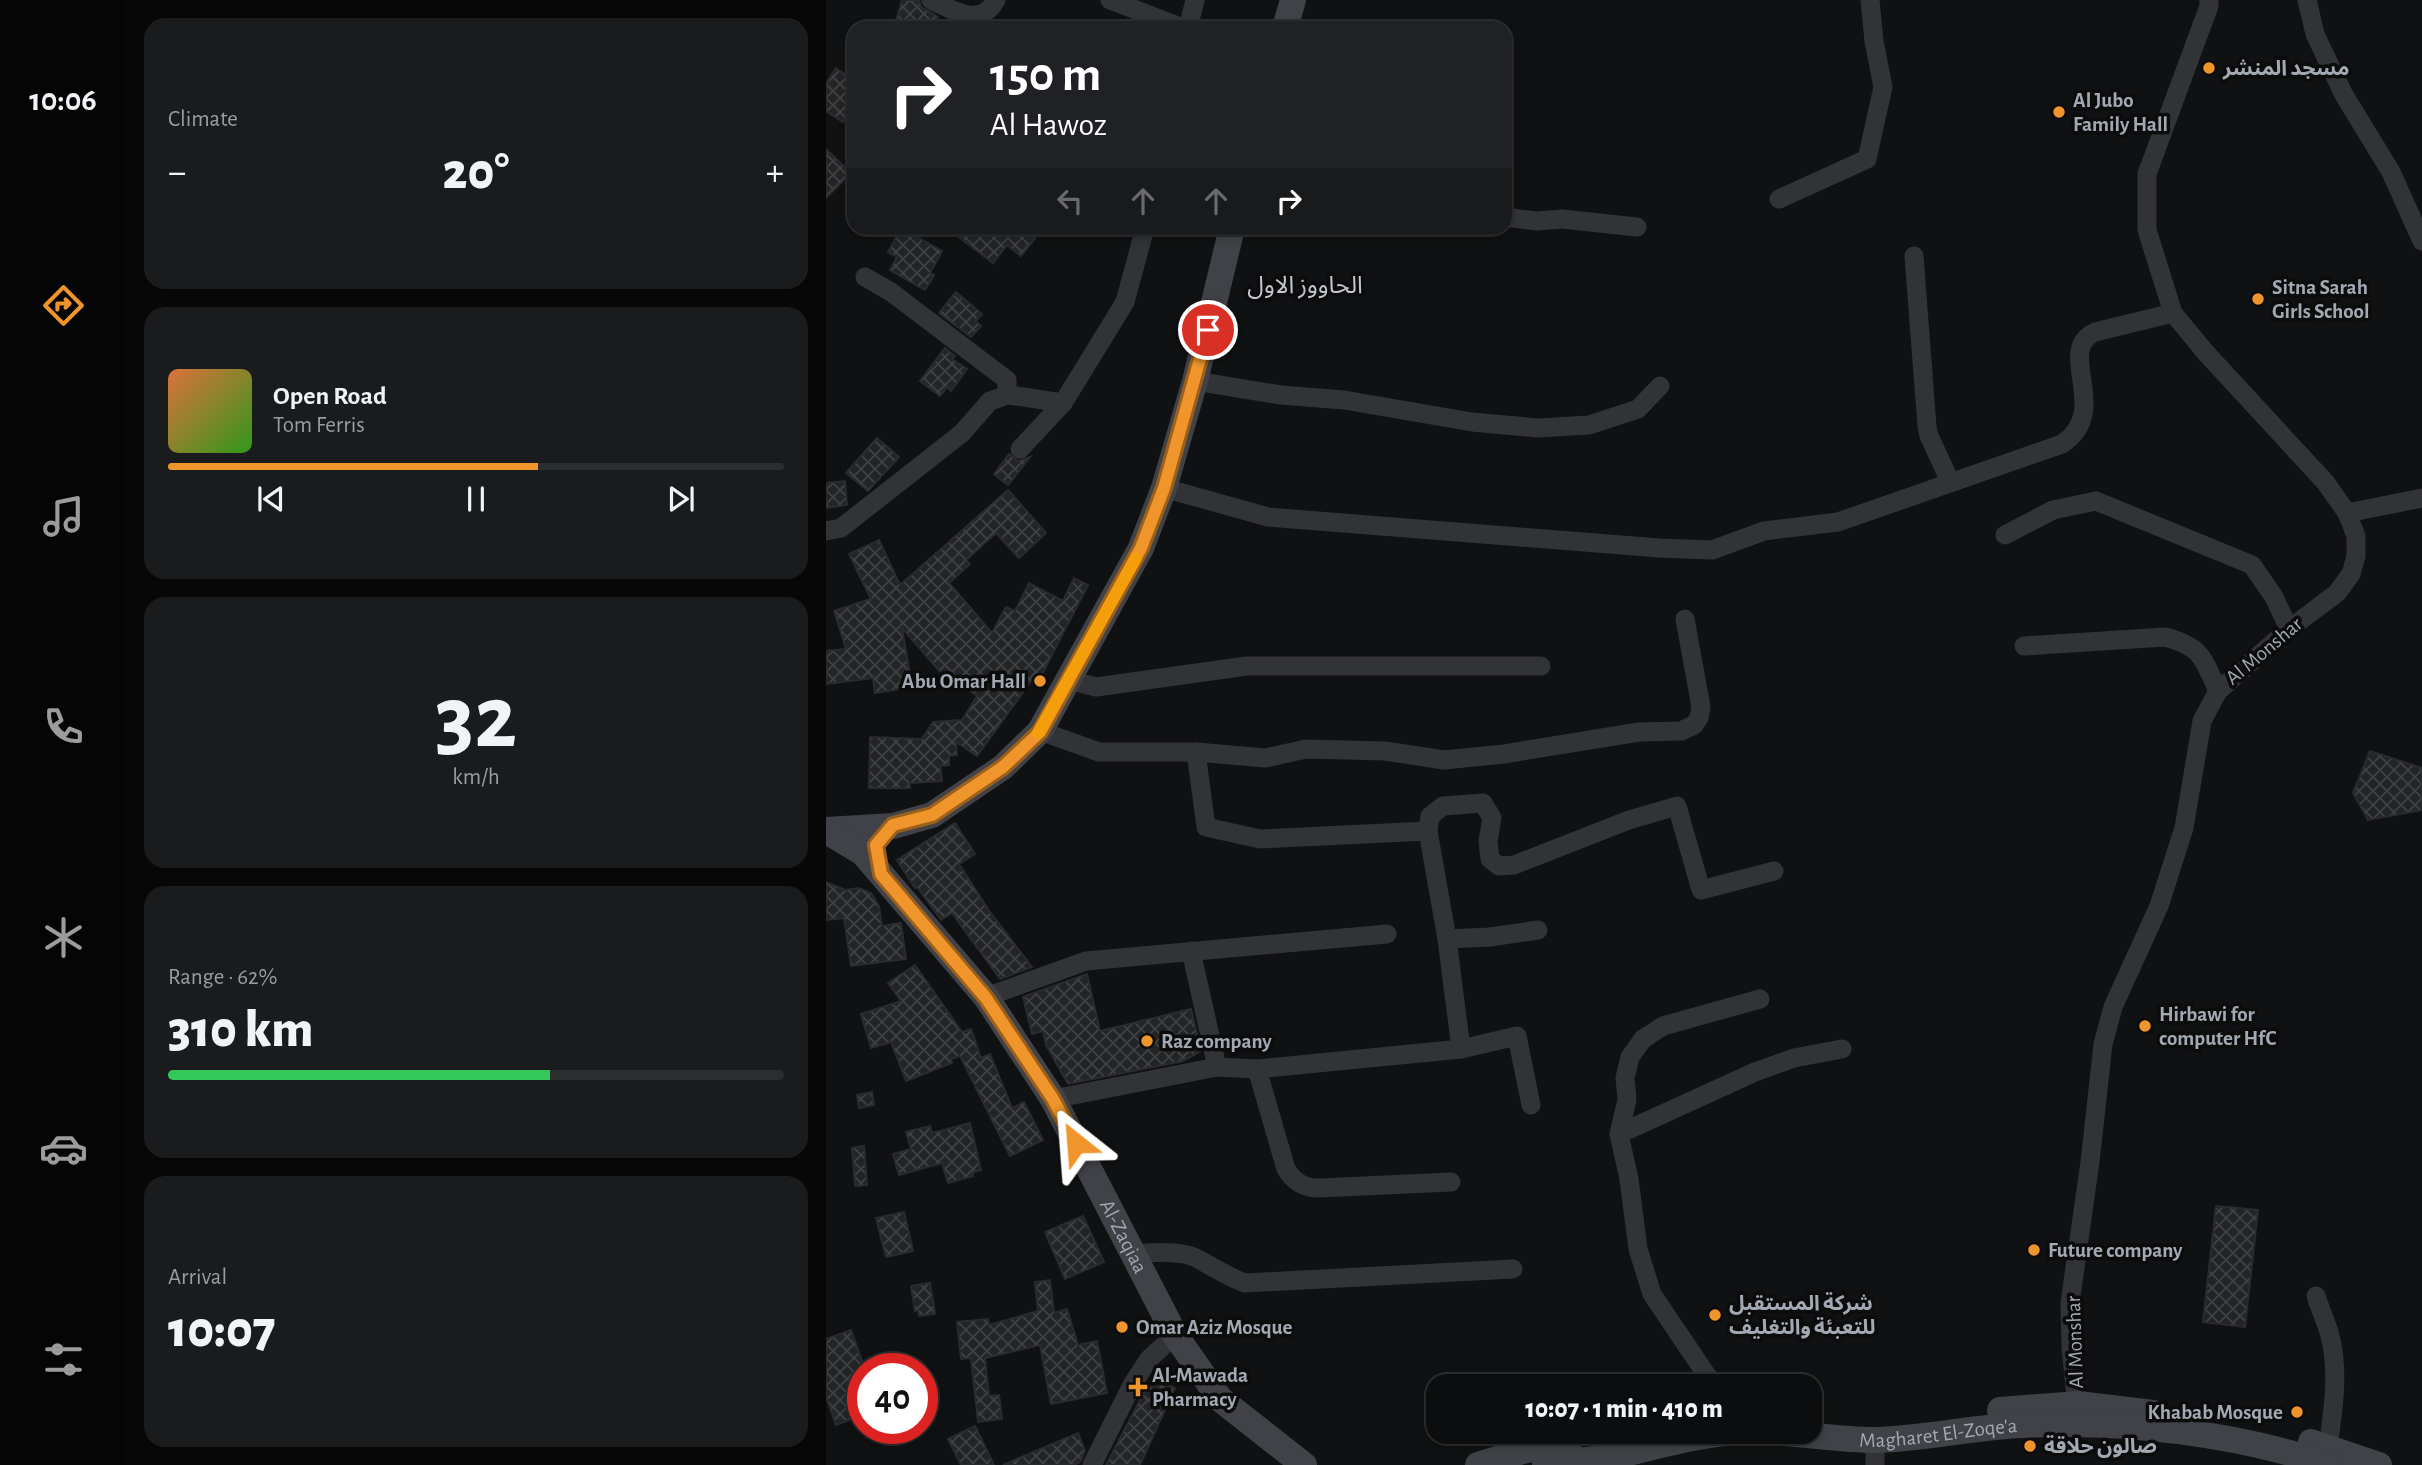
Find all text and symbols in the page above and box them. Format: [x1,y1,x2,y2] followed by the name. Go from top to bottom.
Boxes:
[875,49,966,140] icon: right
[990,51,1101,100] text: 150 m
[2222,58,2350,80] place label: مسجد المنشر
[2201,60,2217,76] marker: مسجد المنشر
[29,84,97,116] text: 10:06
[2073,90,2168,135] place label: Al Jubo Family Hall
[2051,104,2067,120] marker: Al Jubo Family Hall
[168,108,238,131] text: Climate
[990,109,1107,141] text: Al Hawoz
[442,146,510,198] text: 20°
[168,154,186,192] text: −
[766,154,784,192] text: +
[1051,182,1089,220] icon: left
[1124,182,1162,220] icon: ahead
[1197,182,1235,220] icon: ahead
[1270,182,1308,220] icon: right
[1247,274,1363,299] district label: الحاووز الاول
[2272,277,2370,322] place label: Sitna Sarah Girls School
[39,281,88,330] icon: directions
[2250,291,2266,307] marker: Sitna Sarah Girls School
[1178,300,1238,360] pin
[1189,311,1227,349] icon: arrive
[273,383,387,409] text: Open Road
[273,414,365,437] text: Tom Ferris
[252,480,290,518] icon: previous
[457,480,495,518] icon: pause
[662,480,700,518] icon: next
[39,492,88,541] icon: music
[2222,613,2306,689] street label: Al Monshar
[902,671,1026,692] place label: Abu Omar Hall
[435,673,517,764] text: 32
[1032,673,1048,689] marker: Abu Omar Hall
[39,702,88,751] icon: phone
[452,766,500,789] text: km/h
[39,913,88,962] icon: climate
[168,966,277,989] text: Range · 62%
[168,1004,313,1056] text: 310 km
[2159,1004,2276,1049] place label: Hirbawi for computer HfC
[2137,1018,2153,1034] marker: Hirbawi for computer HfC
[1161,1031,1272,1052] place label: Raz company
[1139,1033,1155,1049] marker: Raz company
[1039,1106,1113,1180] position arrow
[39,1124,88,1173] icon: car
[1096,1196,1152,1277] street label: Al-Zaqiaa
[2048,1240,2183,1261] place label: Future company
[2026,1242,2042,1258] marker: Future company
[168,1266,227,1289] text: Arrival
[1729,1292,1875,1339] place label: شركة المستقبل للتعبئة والتغليف
[2063,1295,2087,1389] street label: Al Monshar
[168,1304,276,1356] text: 10:07
[1707,1307,1723,1323] marker: شركة المستقبل للتعبئة والتغليف
[1136,1317,1293,1338] place label: Omar Aziz Mosque
[1114,1319,1130,1335] marker: Omar Aziz Mosque
[39,1335,88,1384] icon: filters
[847,1353,938,1444] speed limit sign: 40
[1152,1365,1248,1410] place label: Al-Mawada Pharmacy
[1130,1379,1146,1395] marker: Al-Mawada Pharmacy
[1525,1396,1723,1422] text: 10:07 · 1 min · 410 m
[2148,1402,2283,1423] place label: Khabab Mosque
[2289,1404,2305,1420] marker: Khabab Mosque
[1859,1415,2018,1451] street label: Magharet El-Zoqe'a
[2044,1435,2157,1458] place label: صالون حلاقة
[2022,1438,2038,1454] marker: صالون حلاقة

